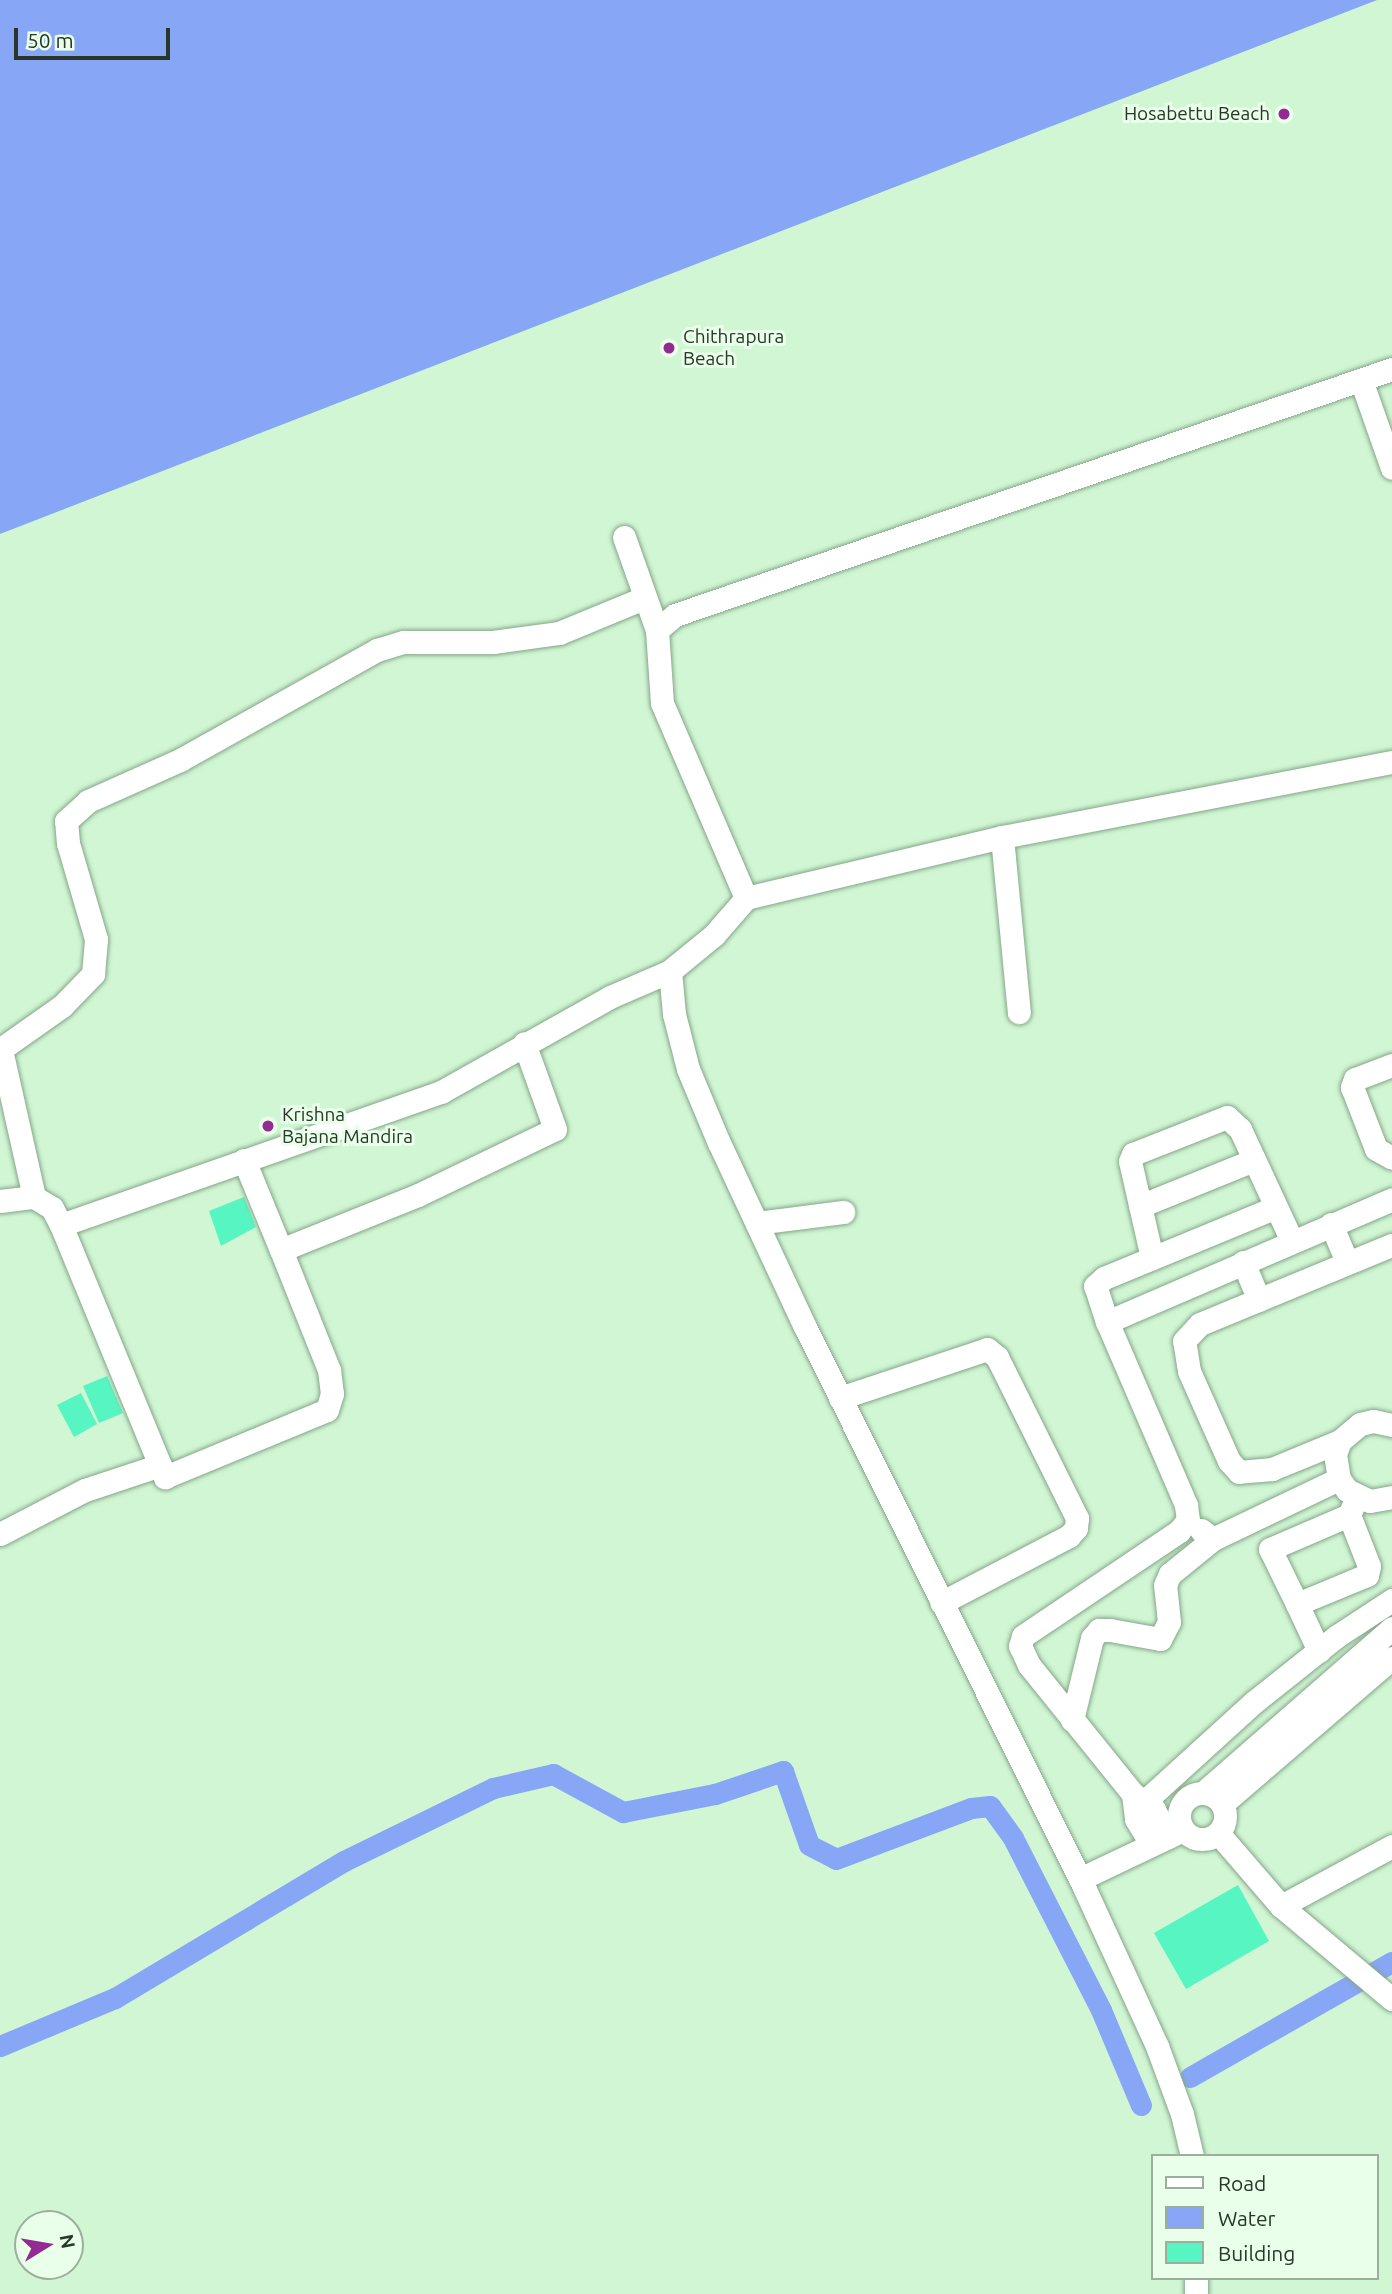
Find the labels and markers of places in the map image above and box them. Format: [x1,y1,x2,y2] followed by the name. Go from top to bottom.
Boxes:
[1124,103,1270,125] place label: Hosabettu Beach
[1276,106,1292,122] marker: Hosabettu Beach
[683,326,784,370] place label: Chithrapura Beach
[661,340,677,356] marker: Chithrapura Beach
[282,1104,413,1148] place label: Krishna Bajana Mandira
[260,1118,276,1134] marker: Krishna Bajana Mandira

